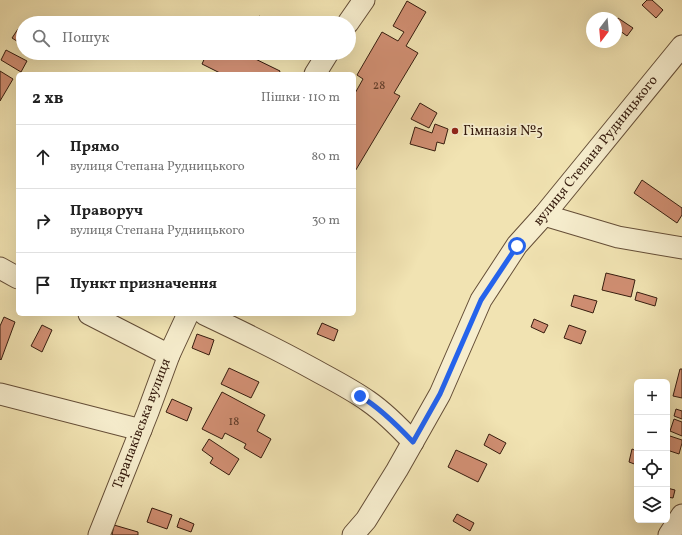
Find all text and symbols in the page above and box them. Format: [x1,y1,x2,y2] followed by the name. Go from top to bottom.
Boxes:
[586,12,622,48] north arrow
[16,16,356,60] search box
[30,27,52,49] icon: search
[62,28,110,49] text: Пошук
[529,72,663,230] street label: вулиця Степана Рудницького
[373,78,385,94] house number: 28
[32,87,64,110] text: 2 хв
[261,89,340,107] text: Пішки · 110 m
[463,122,543,141] place label: Гімназія №5
[450,126,460,136] marker: Гімназія №5
[70,137,119,158] text: Прямо
[32,146,54,168] icon: ahead
[311,148,340,166] text: 80 m
[70,158,245,176] text: вулиця Степана Рудницького
[70,201,143,222] text: Праворуч
[32,210,54,232] icon: right
[312,212,340,230] text: 30 m
[70,222,245,240] text: вулиця Степана Рудницького
[508,237,526,255] route start
[32,274,54,296] icon: arrive
[70,274,217,295] text: Пункт призначення
[108,356,176,492] street label: Тарапаківська вулиця
[634,379,670,523] map controls
[634,379,670,415] button: +
[351,387,369,405] route end
[229,414,239,430] house number: 18
[634,415,670,451] button: −
[634,451,670,487] button: locate
[634,487,670,523] button: layers

